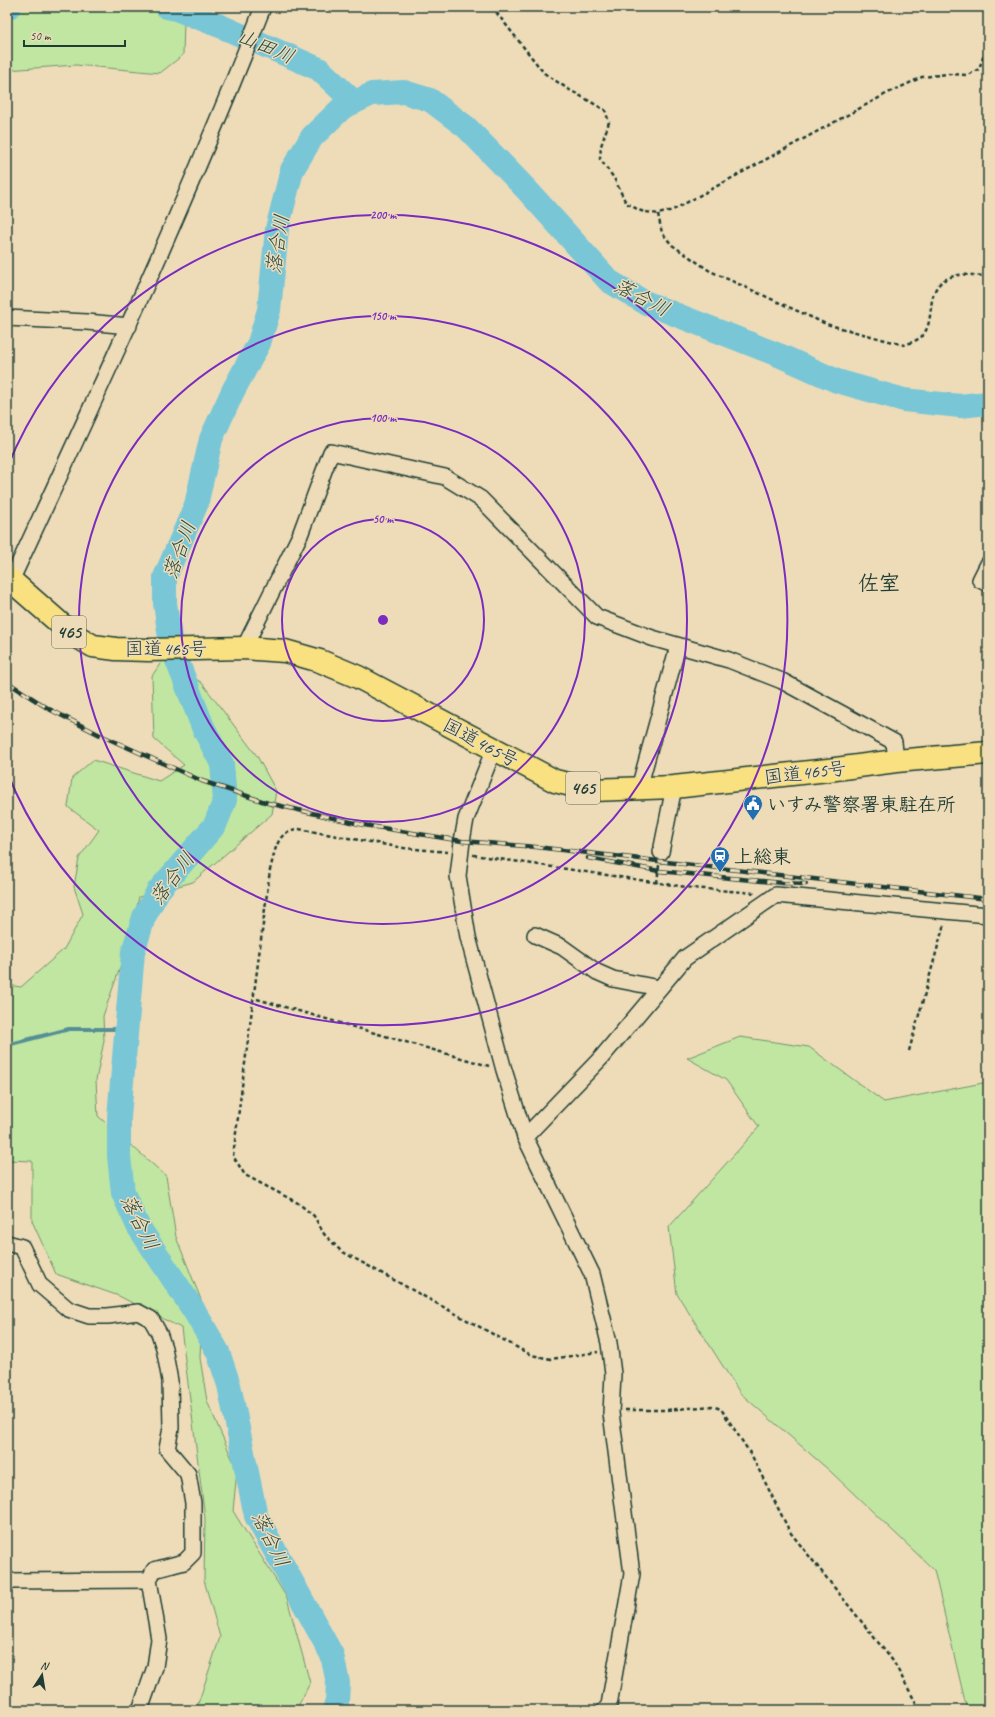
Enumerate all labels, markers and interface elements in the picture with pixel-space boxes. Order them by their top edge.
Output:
scale bar [24,22,125,48]
water label: 山田川 [233,23,298,70]
text: 50 m [30,28,52,44]
text: 200 m [370,207,397,223]
water label: 落合川 [260,212,295,276]
water label: 落合川 [609,273,674,322]
text: 150 m [370,308,397,324]
text: 100 m [370,410,397,426]
text: 50 m [373,511,394,527]
water label: 落合川 [157,518,201,583]
district label: 佐室 [858,570,900,596]
centre of rings [376,613,390,627]
road number: 465 [52,616,86,648]
street label: 国道465号 [125,637,207,661]
street label: 国道465号 [438,713,523,773]
street label: 国道465号 [763,756,848,790]
road number: 465 [566,772,600,804]
public building icon: いすみ警察署東駐在所 [742,793,764,821]
place label: いすみ警察署東駐在所 [767,793,955,817]
station icon: 上総東 [709,845,731,873]
place label: 上総東 [734,845,791,869]
water label: 落合川 [144,847,200,910]
water label: 落合川 [115,1190,164,1255]
water label: 落合川 [246,1507,295,1572]
north arrow [22,1655,62,1695]
text: N [39,1658,51,1673]

